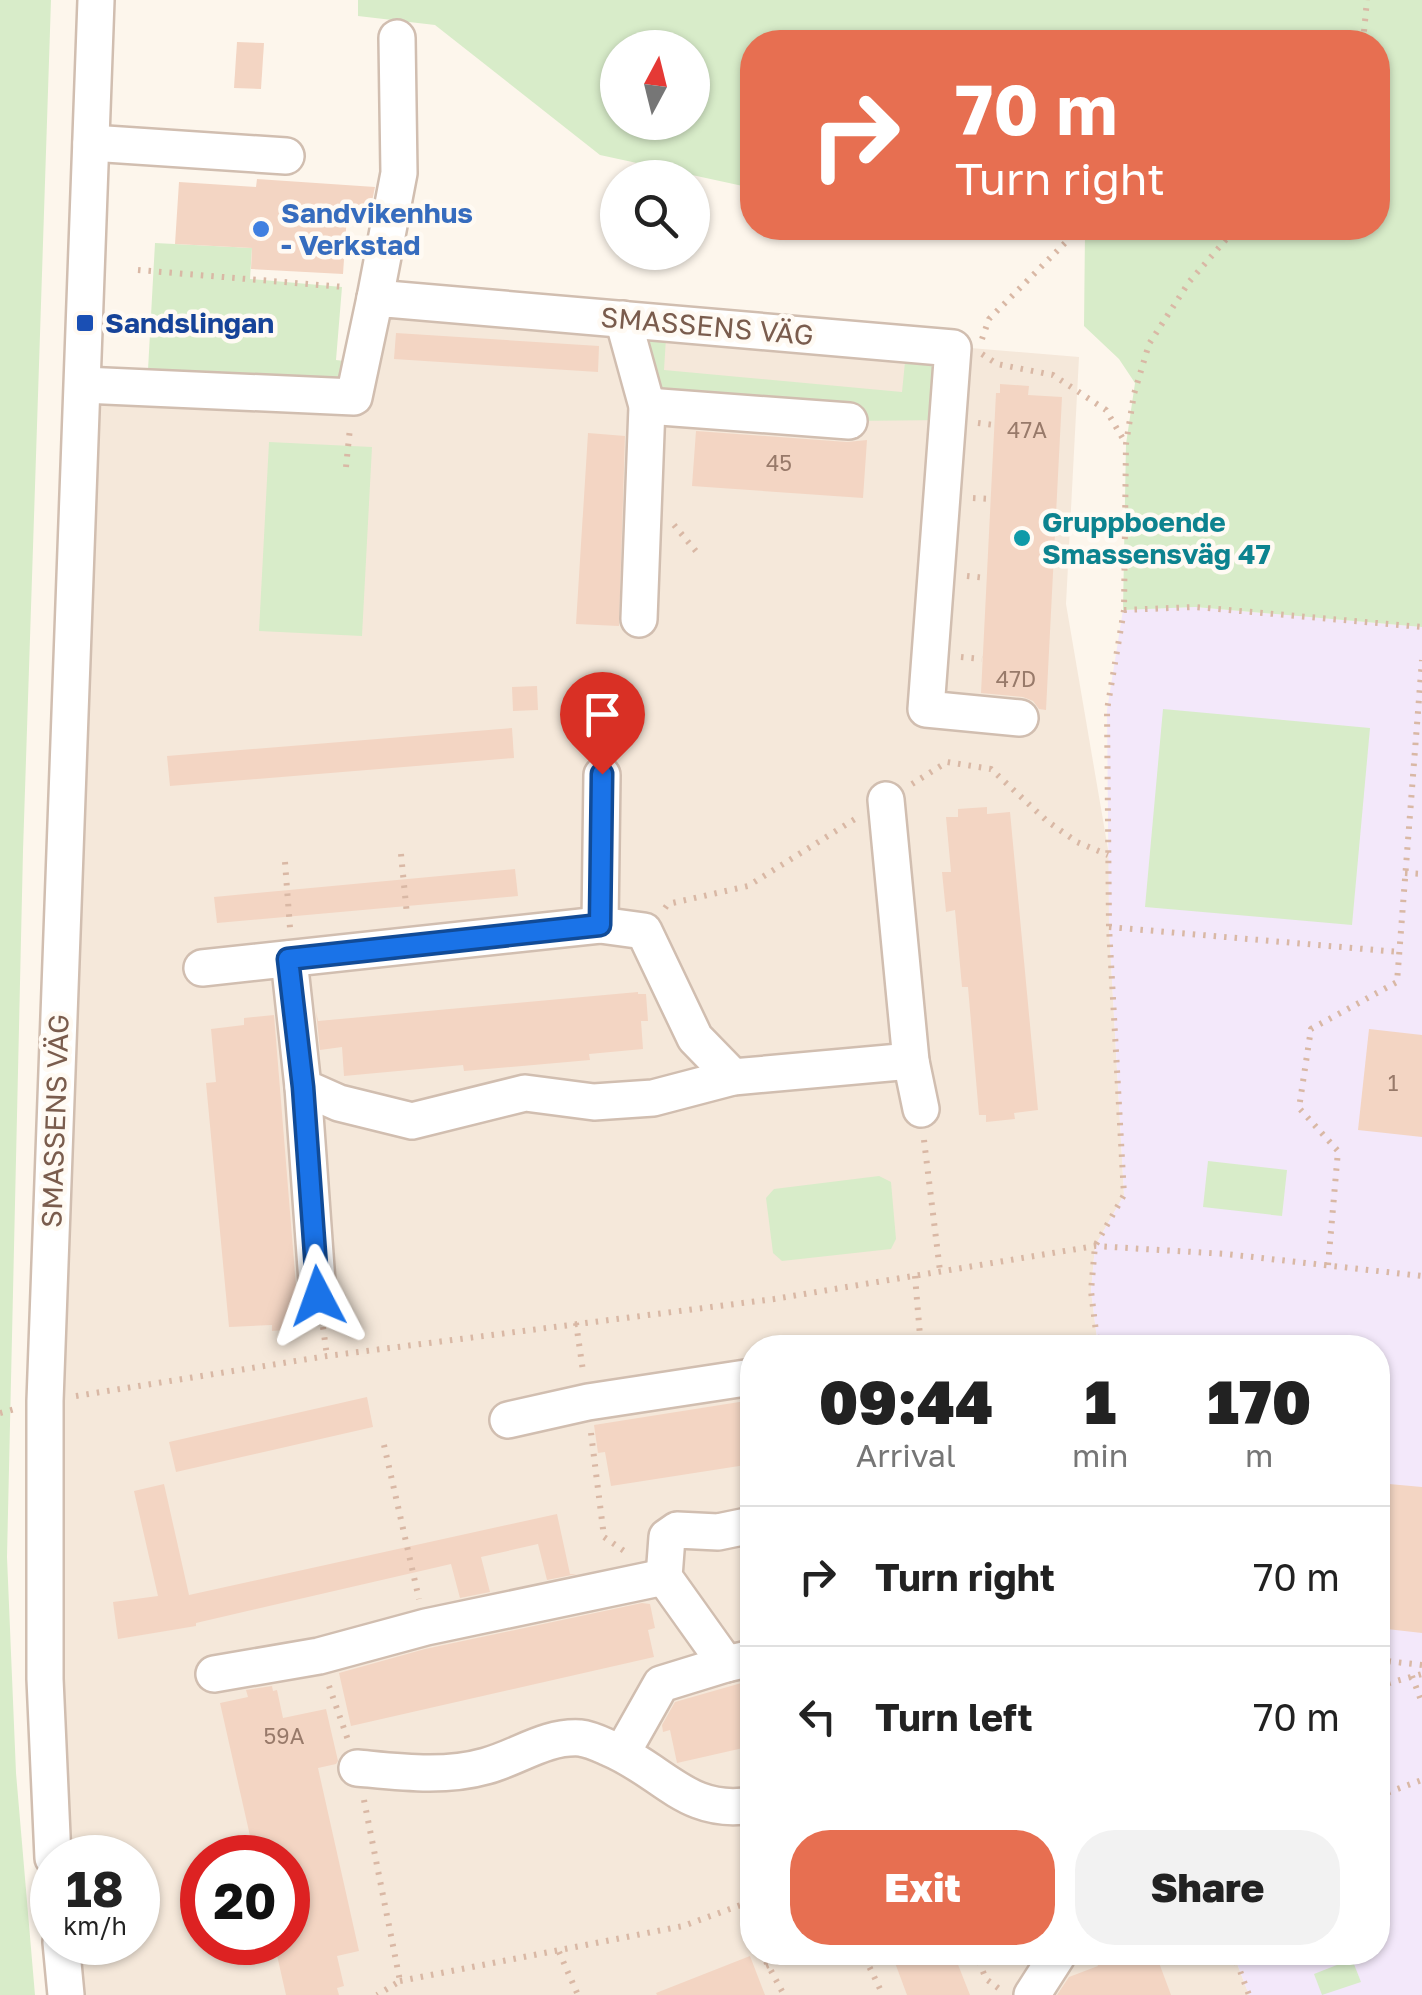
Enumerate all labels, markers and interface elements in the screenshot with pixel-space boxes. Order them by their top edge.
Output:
north arrow [600,30,710,140]
map controls [600,30,710,270]
text: 70 m [955,66,1117,150]
icon: right [790,70,920,200]
text: Turn right [955,151,1165,205]
button: search [600,160,710,270]
place label: Sandvikenhus - Verkstad [281,196,473,261]
marker: Sandvikenhus - Verkstad [250,218,272,240]
street label: SMASSENS VÄG [599,300,815,351]
place label: Sandslingan [105,306,274,339]
marker: Sandslingan [74,312,96,334]
house number: 47A [1007,416,1047,443]
house number: 45 [766,449,792,476]
place label: Gruppboende Smassensväg 47 [1042,505,1271,570]
marker: Gruppboende Smassensväg 47 [1011,527,1033,549]
house number: 47D [996,665,1036,692]
pin [560,672,645,775]
icon: arrive [575,687,630,742]
street label: SMASSENS VÄG [34,1014,75,1228]
house number: 1 [1388,1069,1399,1096]
position arrow [266,1244,370,1348]
text: 09:44 [819,1365,993,1437]
text: 1 [1084,1365,1116,1437]
text: 170 [1207,1365,1311,1437]
text: Arrival [856,1436,956,1474]
text: min [1072,1436,1129,1474]
text: m [1245,1436,1273,1474]
icon: right [790,1549,845,1604]
text: Turn right [875,1554,1055,1599]
text: 70 m [1253,1554,1340,1599]
icon: left [790,1689,845,1744]
text: Turn left [875,1694,1033,1739]
text: 70 m [1253,1694,1340,1739]
house number: 59A [264,1722,305,1749]
button: Exit [790,1830,1055,1945]
button: Share [1075,1830,1340,1945]
speed limit sign: 20 [180,1835,310,1965]
text: 18 [66,1858,124,1918]
text: km/h [63,1910,127,1941]

